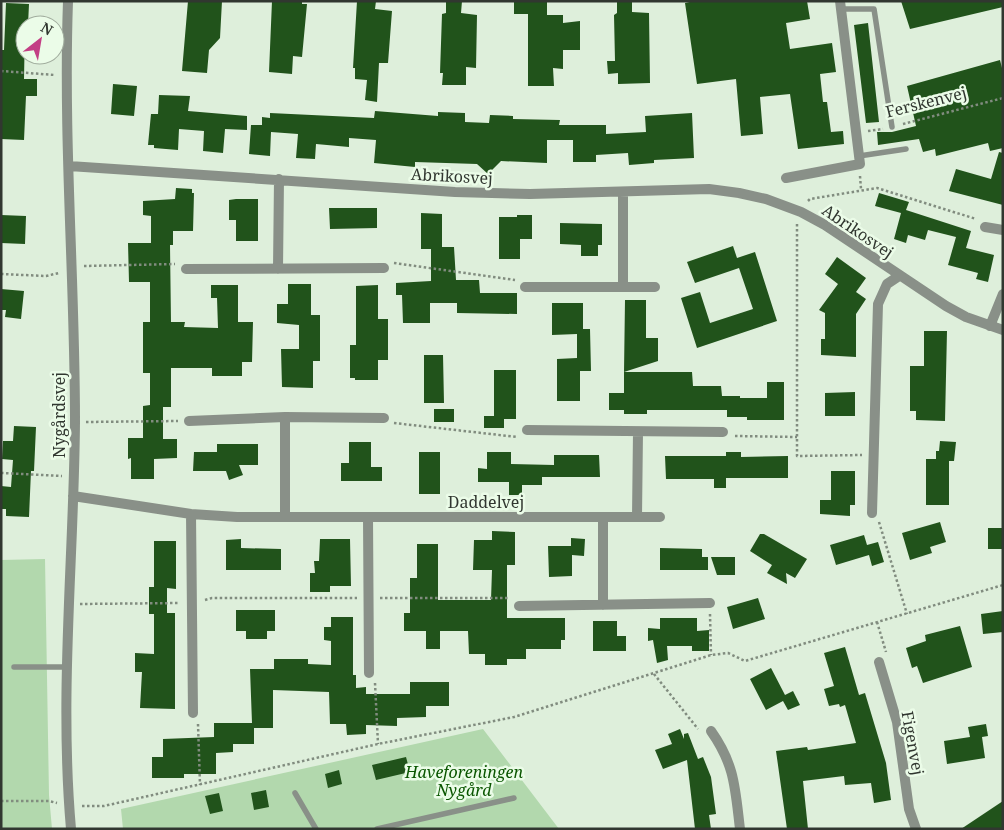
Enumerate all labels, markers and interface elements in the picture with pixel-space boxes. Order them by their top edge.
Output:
north arrow [15,15,65,65]
text: N [37,17,57,39]
street label: Ferskenvej [883,81,969,123]
street label: Abrikosvej [411,163,493,189]
street label: Abrikosvej [818,199,898,263]
street label: Nygårdsvej [48,372,70,458]
street label: Daddelvej [448,491,524,513]
street label: Figenvej [897,709,929,777]
park label: Haveforeningen Nygård [404,761,523,801]

